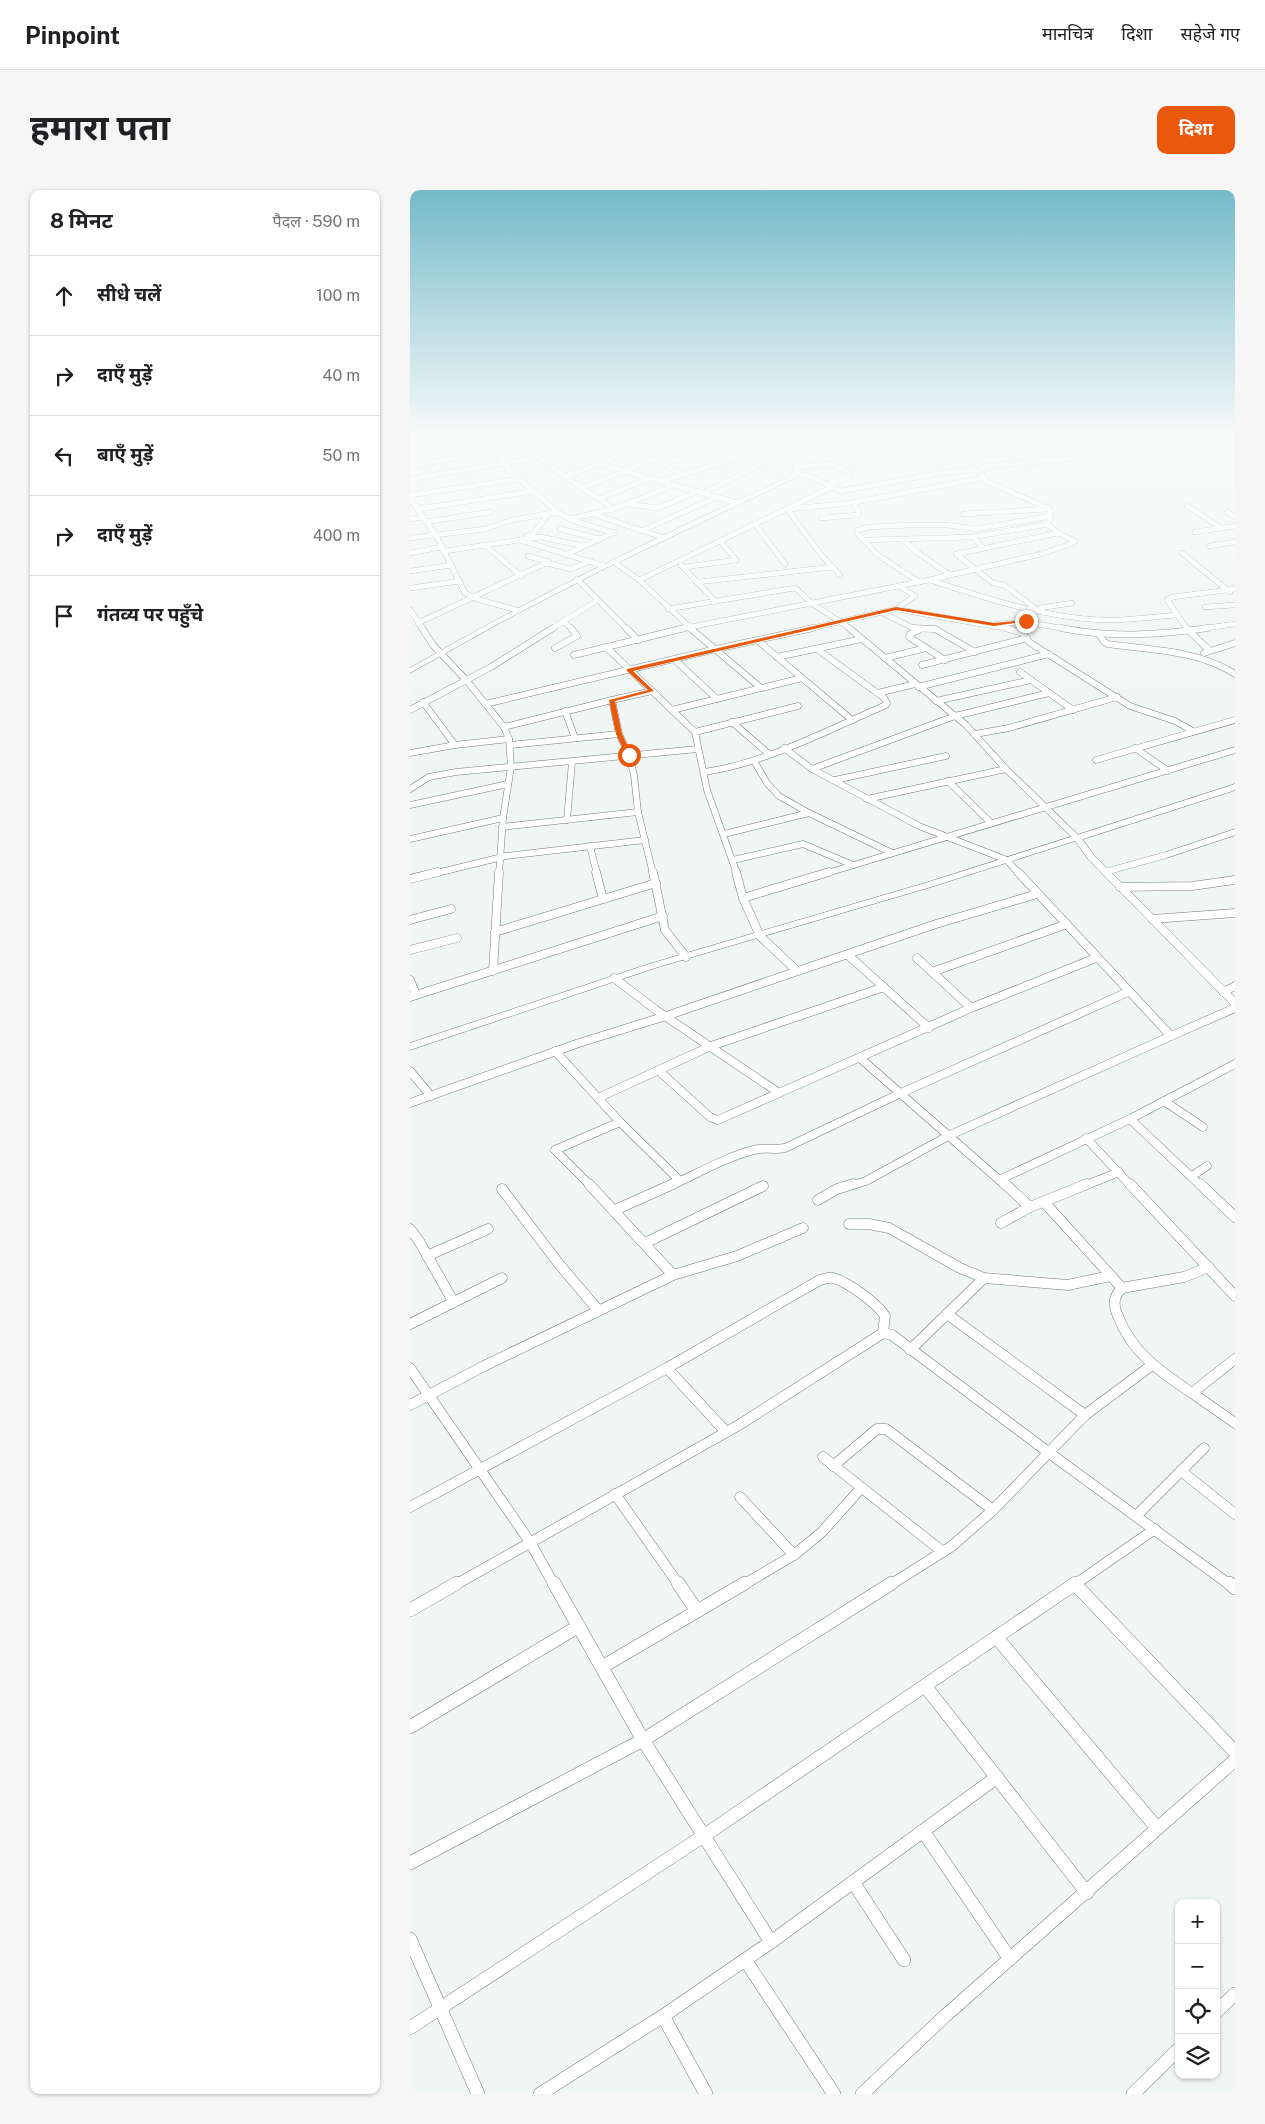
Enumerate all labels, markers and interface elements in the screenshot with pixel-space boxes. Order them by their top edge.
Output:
text: Pinpoint [25,21,120,49]
text: मानचित्र [1042,23,1093,44]
text: दिशा [1121,23,1152,44]
text: सहेजे गए [1180,23,1240,44]
button: दिशा [1157,106,1235,154]
text: हमारा पता [30,107,170,148]
text: 8 मिनट [50,208,113,233]
text: पैदल · 590 m [273,212,360,231]
icon: ahead [50,282,78,310]
text: सीधे चलें [97,283,161,305]
text: 100 m [316,286,360,305]
icon: right [50,362,78,390]
text: दाएँ मुड़ें [97,363,152,385]
text: 40 m [322,366,360,385]
icon: left [50,442,78,470]
text: बाएँ मुड़ें [97,443,153,465]
text: 50 m [322,446,360,465]
icon: right [50,522,78,550]
text: दाएँ मुड़ें [97,523,152,545]
text: 400 m [313,526,360,545]
icon: arrive [50,602,78,630]
text: गंतव्य पर पहुँचे [97,603,203,625]
route end [1015,610,1038,633]
route start [618,744,641,767]
map controls [1175,1899,1220,2079]
button: + [1175,1899,1220,1944]
button: − [1175,1944,1220,1989]
button: locate [1175,1989,1220,2034]
button: layers [1175,2034,1220,2079]

